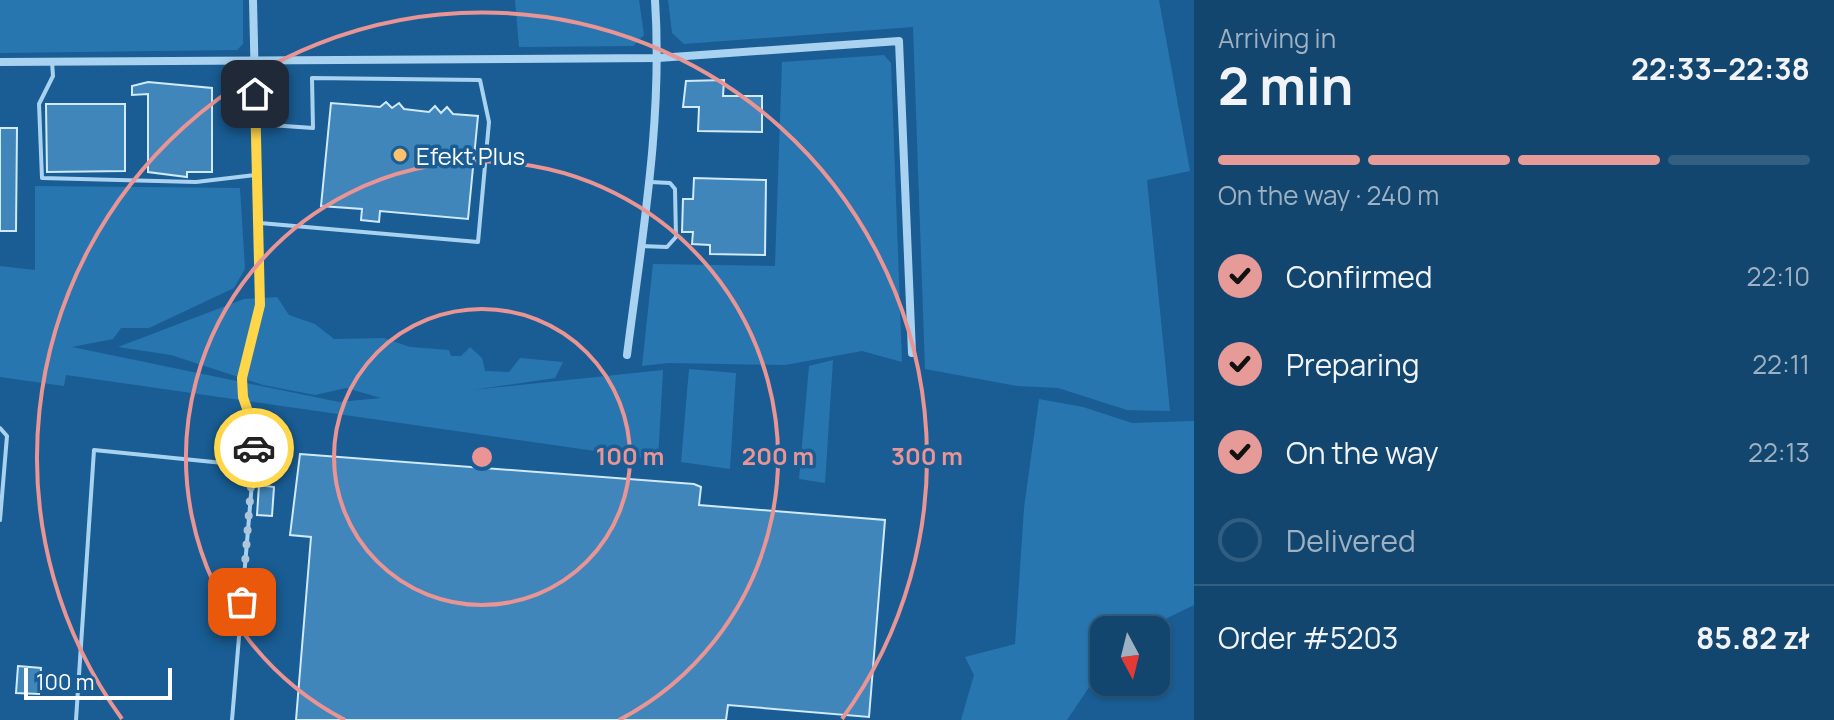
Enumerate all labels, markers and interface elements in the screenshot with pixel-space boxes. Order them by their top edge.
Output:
text: Arriving in [1218,20,1336,56]
text: 22:33–22:38 [1631,48,1810,89]
text: 2 min [1218,50,1353,121]
pin [221,60,289,128]
icon: home [233,72,277,116]
place label: Efekt Plus [416,139,525,172]
marker: Efekt Plus [391,146,409,164]
text: On the way · 240 m [1218,177,1439,213]
icon: check [1218,254,1262,298]
text: Confirmed [1286,256,1433,297]
text: 22:10 [1747,258,1810,294]
icon: check [1218,342,1262,386]
text: Preparing [1286,344,1420,385]
text: 22:11 [1752,346,1810,382]
courier [214,408,294,488]
icon: car [232,426,276,470]
icon: check [1218,430,1262,474]
text: On the way [1286,432,1439,473]
text: 22:13 [1748,434,1810,470]
text: 100 m [596,439,664,472]
text: 200 m [742,439,814,472]
text: 300 m [891,439,963,472]
centre of rings [468,443,496,471]
text: Delivered [1286,520,1416,561]
pin [208,568,276,636]
icon: bag [220,580,264,624]
north arrow [1090,616,1170,696]
map controls [1090,616,1170,696]
text: Order #5203 [1218,617,1398,658]
text: 85.82 zł [1696,617,1810,658]
scale bar [24,664,172,700]
text: 100 m [36,667,94,697]

